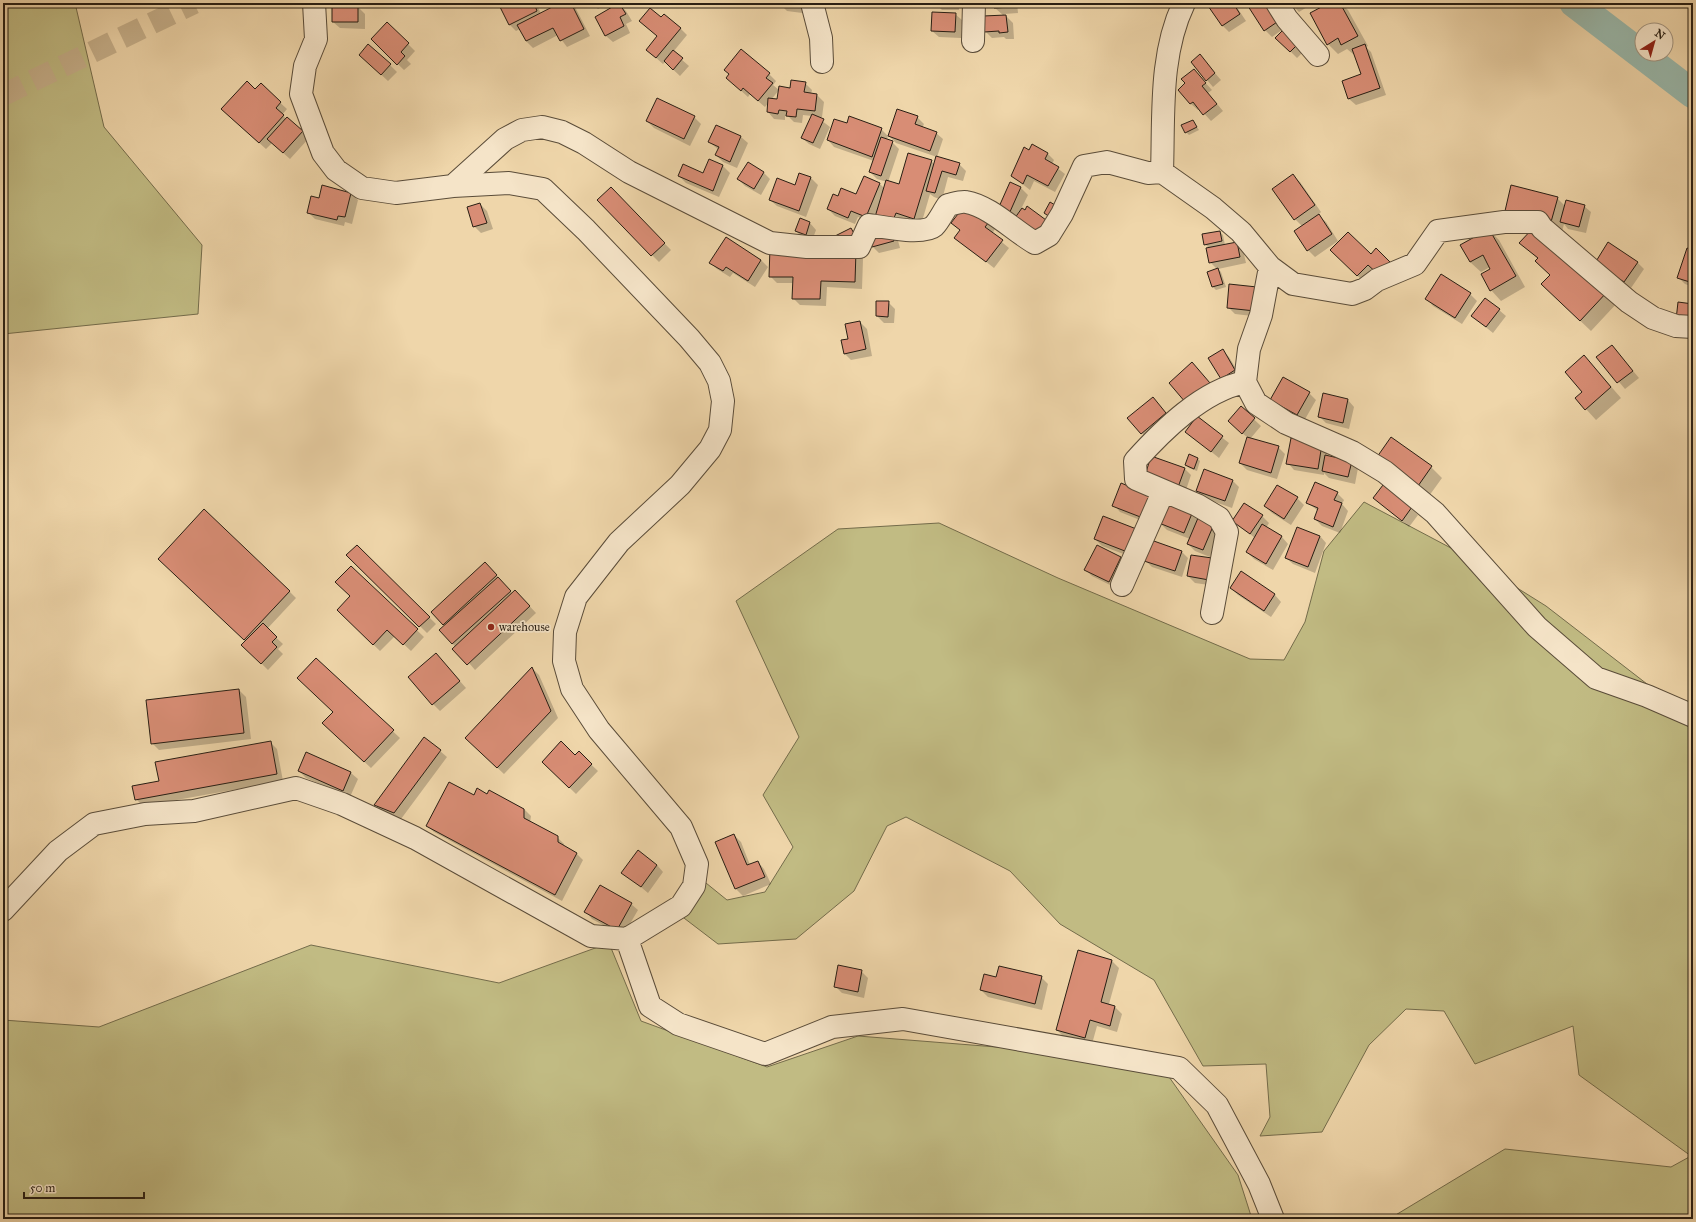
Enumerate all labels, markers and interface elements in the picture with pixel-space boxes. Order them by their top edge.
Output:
north arrow [1634,22,1674,62]
text: N [1652,26,1668,43]
place label: warehouse [499,620,550,634]
marker: warehouse [486,622,496,632]
scale bar [24,1174,144,1200]
text: 50 m [30,1181,55,1195]

